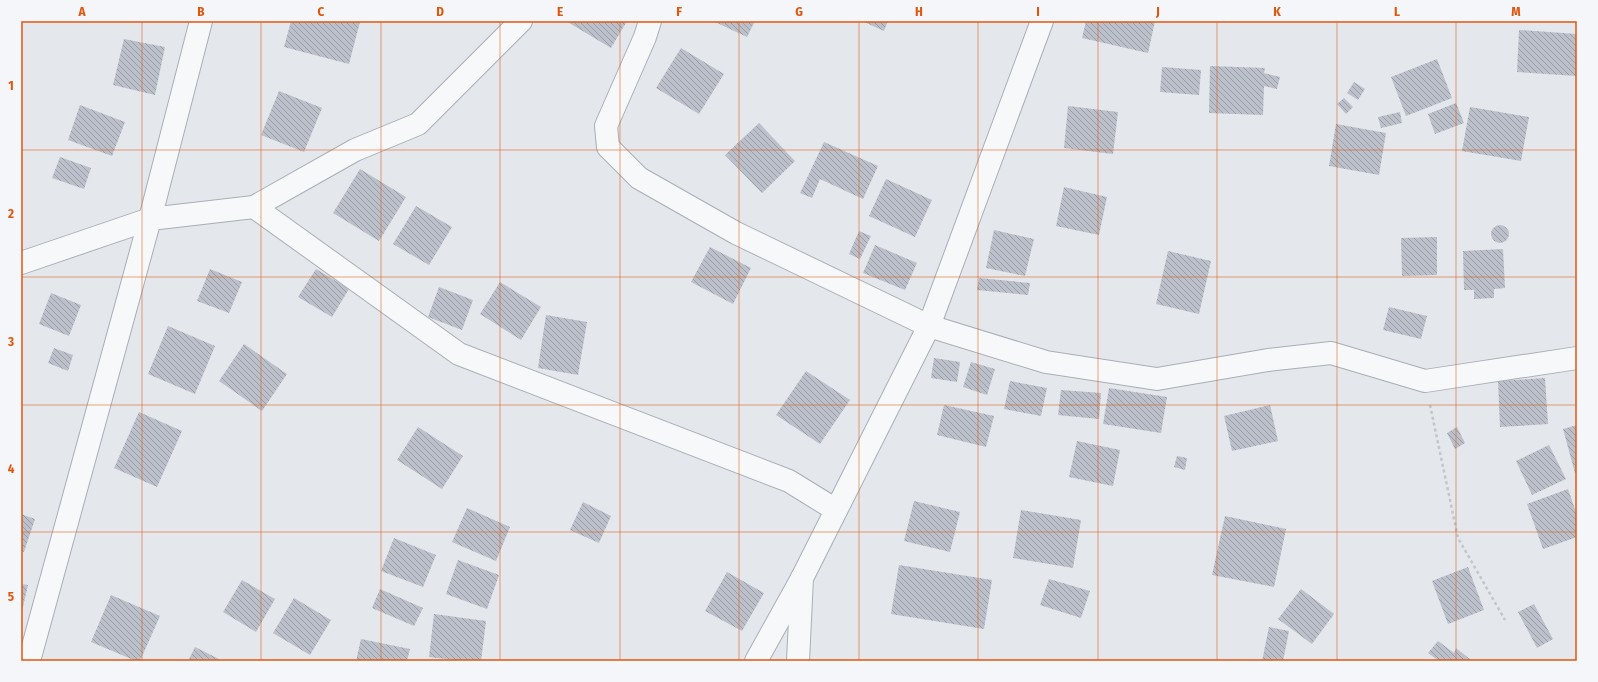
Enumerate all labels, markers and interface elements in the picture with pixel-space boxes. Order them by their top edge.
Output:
text: A [77,4,86,19]
text: B [197,4,205,19]
text: C [318,4,325,19]
text: D [436,4,444,19]
text: E [557,4,563,19]
text: F [676,4,682,19]
text: G [795,4,803,19]
text: H [915,4,923,19]
text: I [1036,4,1040,19]
text: J [1155,4,1160,19]
text: K [1273,4,1281,19]
text: L [1394,4,1400,19]
text: M [1511,4,1521,19]
text: 1 [8,78,14,93]
text: 2 [7,206,14,221]
text: 3 [7,334,14,349]
text: 4 [8,461,15,476]
text: 5 [8,589,14,604]

